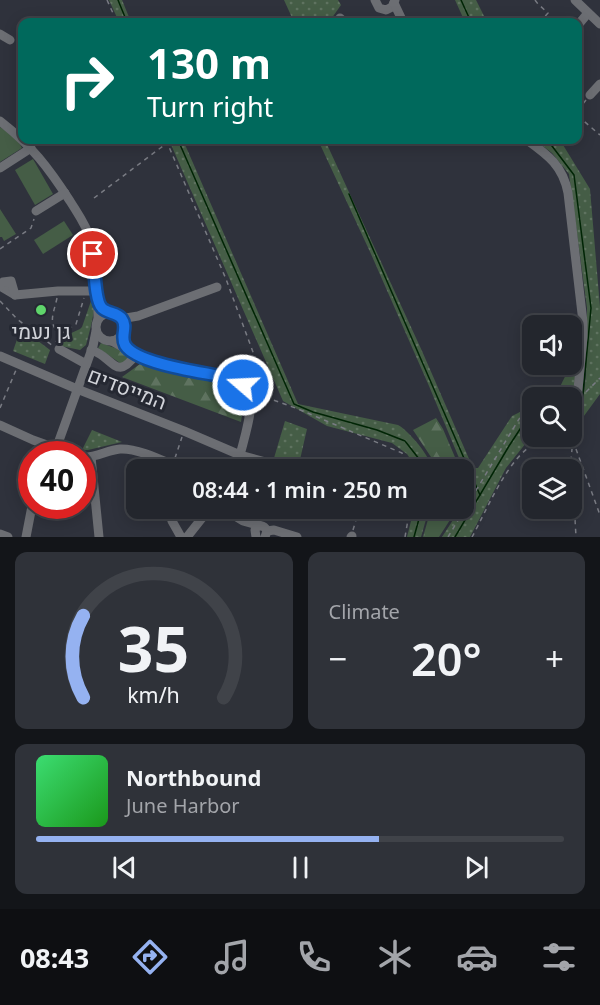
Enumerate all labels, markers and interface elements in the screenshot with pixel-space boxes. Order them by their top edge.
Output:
text: 130 m [147,34,271,91]
icon: right [48,42,126,120]
text: Turn right [147,88,273,125]
pin [67,228,118,279]
icon: arrive [76,237,109,270]
marker: גן נעמי [34,303,48,317]
map controls [522,315,582,519]
button: sound [522,315,582,375]
place label: גן נעמי [11,317,71,345]
position arrow [211,353,275,417]
street label: המייסדים [84,360,171,416]
button: search [522,387,582,447]
speed limit sign: 40 [18,441,96,519]
button: layers [522,459,582,519]
text: 08:44 · 1 min · 250 m [192,474,408,504]
text: Climate [329,598,400,625]
text: 35 [118,605,189,690]
text: 20° [411,628,482,689]
text: − [329,636,347,681]
text: + [545,636,564,681]
text: km/h [127,680,180,709]
text: Northbound [126,762,261,792]
text: June Harbor [126,792,240,819]
icon: previous [108,851,141,884]
icon: pause [284,851,317,884]
icon: next [460,851,493,884]
icon: directions [129,936,171,978]
icon: music [211,936,253,978]
icon: phone [293,936,335,978]
icon: climate [374,936,416,978]
icon: car [456,936,498,978]
icon: filters [538,936,580,978]
text: 08:43 [20,939,89,976]

